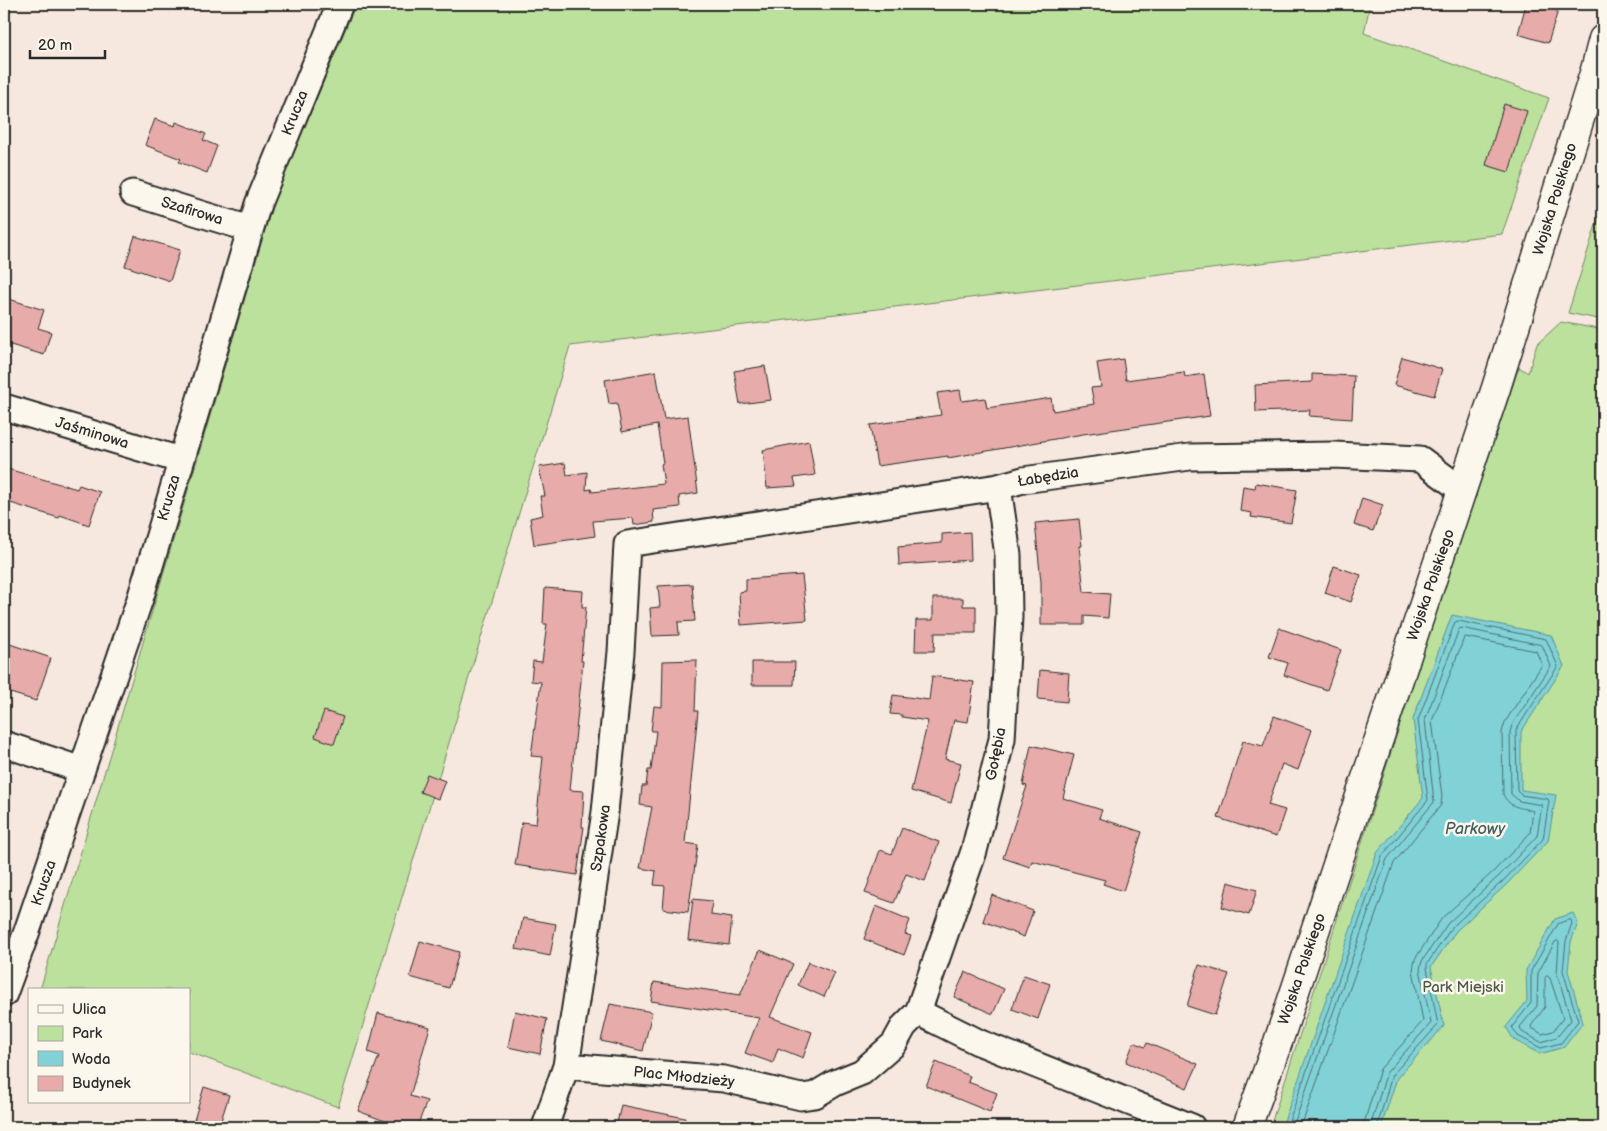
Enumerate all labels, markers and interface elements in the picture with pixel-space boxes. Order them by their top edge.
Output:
scale bar [30,28,105,60]
text: 20 m [38,36,72,55]
street label: Krucza [277,88,313,138]
street label: Wojska Polskiego [1529,140,1581,258]
street label: Szafirowa [159,193,225,229]
street label: Jaśminowa [53,413,131,453]
street label: Łabędzia [1016,463,1080,491]
street label: Krucza [153,473,185,523]
street label: Wojska Polskiego [1403,527,1459,643]
street label: Gołębia [982,726,1010,782]
street label: Szpakowa [587,803,615,873]
water label: Parkowy [1445,820,1506,839]
street label: Krucza [27,858,61,908]
street label: Wojska Polskiego [1274,911,1330,1027]
park label: Park Miejski [1422,978,1504,997]
legend [28,988,190,1104]
text: Ulica [72,1000,106,1019]
text: Park [72,1024,103,1043]
text: Woda [72,1050,110,1069]
street label: Plac Młodzieży [633,1062,736,1092]
text: Budynek [72,1074,131,1093]

